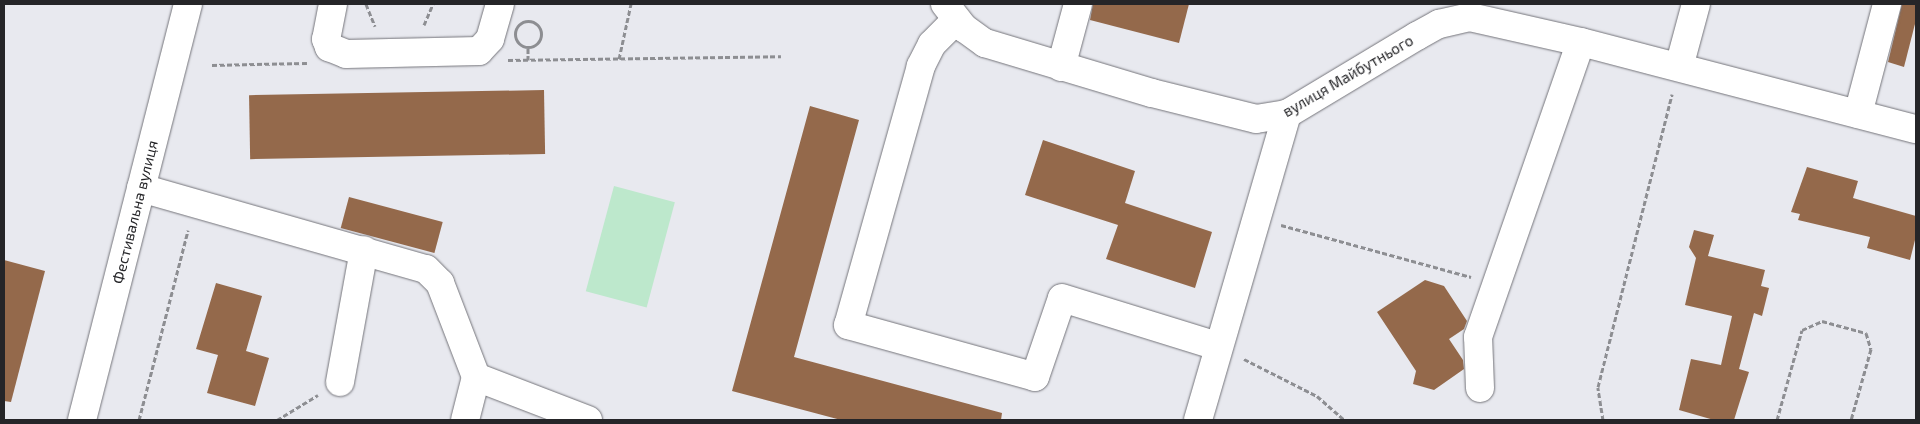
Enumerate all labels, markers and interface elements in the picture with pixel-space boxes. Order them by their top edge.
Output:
street label: вулиця Майбутнього [1280,31,1416,121]
street label: Фестивальна вулиця [108,138,162,286]

